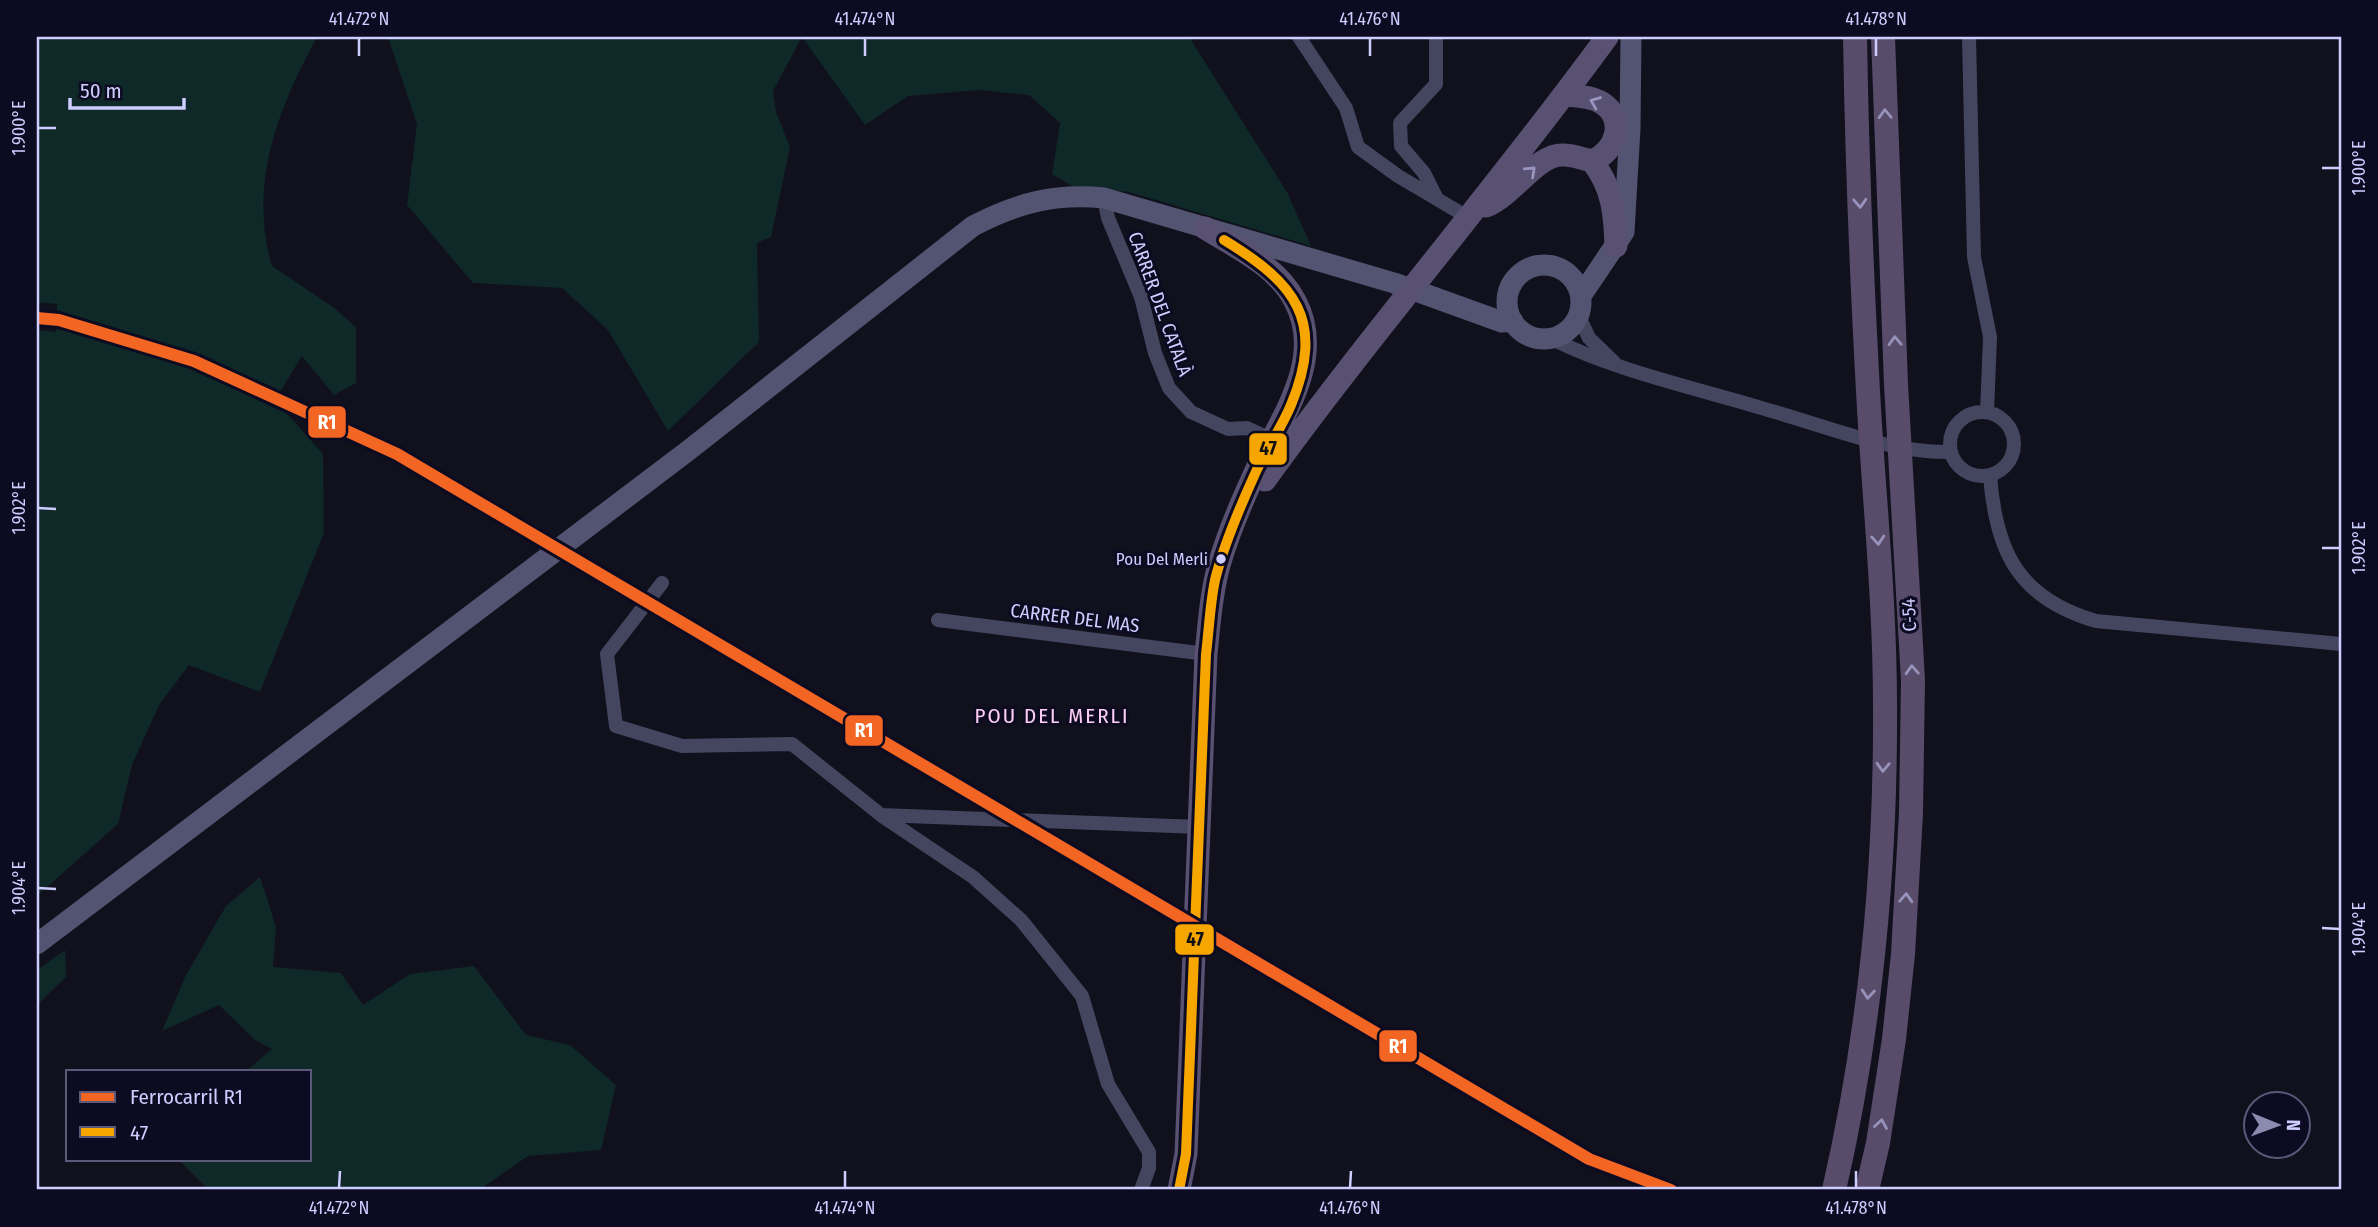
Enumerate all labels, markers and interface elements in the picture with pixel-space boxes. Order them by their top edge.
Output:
text: 41.472°N [329,8,389,30]
text: 41.474°N [834,8,896,30]
text: 41.476°N [1339,8,1401,30]
text: 41.478°N [1845,8,1907,30]
scale bar [70,66,184,110]
text: 50 m [80,78,122,104]
one-way arrow [1590,96,1602,110]
text: 1.900°E [8,101,30,155]
one-way arrow [1878,108,1893,119]
text: 1.900°E [2348,141,2370,195]
one-way arrow [1523,167,1536,180]
one-way arrow [1853,198,1868,209]
street label: CARRER DEL CATALÀ [1123,229,1197,379]
one-way arrow [1887,335,1902,346]
line badge: R1 [307,405,347,439]
text: R1 [318,411,336,434]
line badge: 47 [1248,432,1288,466]
text: 47 [1259,437,1277,460]
text: 1.902°E [8,481,30,535]
text: 1.902°E [2348,521,2370,575]
one-way arrow [1870,535,1885,546]
place label: Pou Del Merli [1116,549,1208,570]
marker: Pou Del Merli [1214,552,1228,566]
street label: C-54 [1897,598,1921,632]
street label: CARRER DEL MAS [1009,599,1141,637]
one-way arrow [1905,665,1920,676]
district label: POU DEL MERLI [975,703,1129,729]
line badge: R1 [844,714,884,747]
text: R1 [855,719,873,742]
one-way arrow [1876,762,1891,773]
text: 1.904°E [8,861,30,915]
one-way arrow [1899,892,1914,903]
text: 1.904°E [2348,902,2370,956]
line badge: 47 [1174,923,1215,956]
text: 47 [1186,928,1204,951]
one-way arrow [1861,989,1876,1000]
line badge: R1 [1378,1029,1418,1063]
text: R1 [1389,1035,1407,1058]
legend [66,1070,312,1160]
text: Ferrocarril R1 [130,1084,243,1110]
north arrow [2242,1090,2312,1160]
one-way arrow [1873,1118,1888,1129]
text: N [2282,1119,2305,1131]
text: 47 [130,1120,148,1146]
text: 41.472°N [309,1197,369,1219]
text: 41.474°N [814,1197,876,1219]
text: 41.476°N [1319,1197,1381,1219]
text: 41.478°N [1825,1197,1887,1219]

